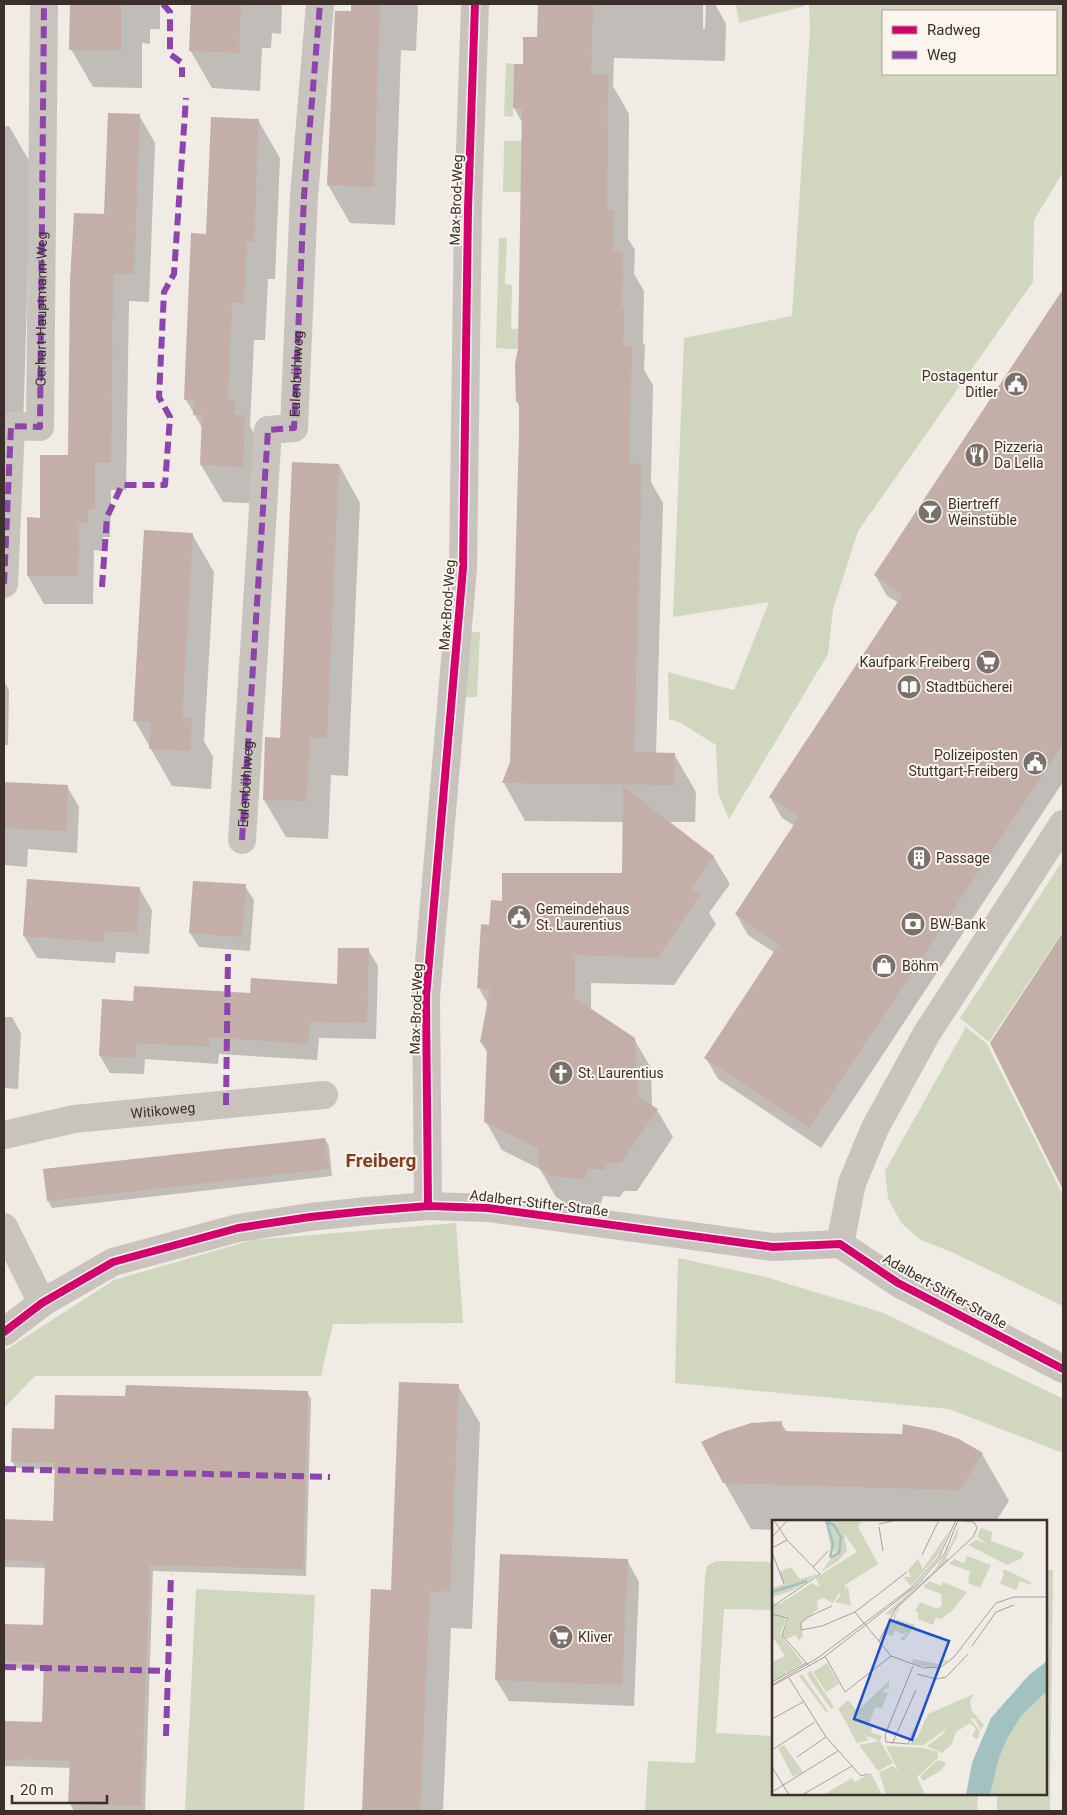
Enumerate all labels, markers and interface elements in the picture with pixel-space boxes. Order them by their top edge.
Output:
legend [882,10,1057,75]
text: Radweg [927,21,981,39]
text: Weg [927,46,956,64]
street label: Max-Brod-Weg [446,154,466,246]
street label: Gerhart-Hauptmann-Weg [32,231,50,387]
street label: Eulenbühlweg [286,330,306,418]
place label: Postagentur Ditler [922,368,998,400]
public building icon: Postagentur Ditler [1003,371,1029,397]
place label: Pizzeria Da Lella [994,439,1044,471]
restaurant icon: Pizzeria Da Lella [964,442,990,468]
place label: Biertreff Weinstüble [948,496,1017,528]
bar icon: Biertreff Weinstüble [917,499,943,525]
street label: Max-Brod-Weg [436,559,458,651]
supermarket icon: Kaufpark Freiberg [975,649,1001,675]
place label: Kaufpark Freiberg [859,654,970,670]
library icon: Stadtbücherei [896,674,922,700]
place label: Stadtbücherei [926,679,1012,695]
street label: Eulenbühlweg [235,740,256,828]
place label: Polizeiposten Stuttgart-Freiberg [908,747,1018,779]
public building icon: Polizeiposten Stuttgart-Freiberg [1022,750,1048,776]
building icon: Passage [906,845,932,871]
place label: Passage [936,850,990,866]
place label: Gemeindehaus St. Laurentius [536,901,629,933]
public building icon: Gemeindehaus St. Laurentius [506,904,532,930]
bank icon: BW-Bank [900,911,926,937]
place label: BW-Bank [930,916,987,932]
shop icon: Böhm [871,953,897,979]
place label: Böhm [902,958,939,974]
street label: Max-Brod-Weg [406,963,426,1055]
church icon: St. Laurentius [548,1060,574,1086]
place label: St. Laurentius [578,1065,664,1081]
street label: Witikoweg [130,1099,196,1122]
district label: Freiberg [346,1149,416,1172]
street label: Adalbert-Stifter-Straße [469,1187,609,1219]
street label: Adalbert-Stifter-Straße [880,1250,1010,1332]
inset map [772,1520,1047,1795]
supermarket icon: Kliver [548,1624,574,1650]
place label: Kliver [578,1629,613,1645]
scale bar [12,1772,108,1804]
text: 20 m [20,1781,54,1799]

